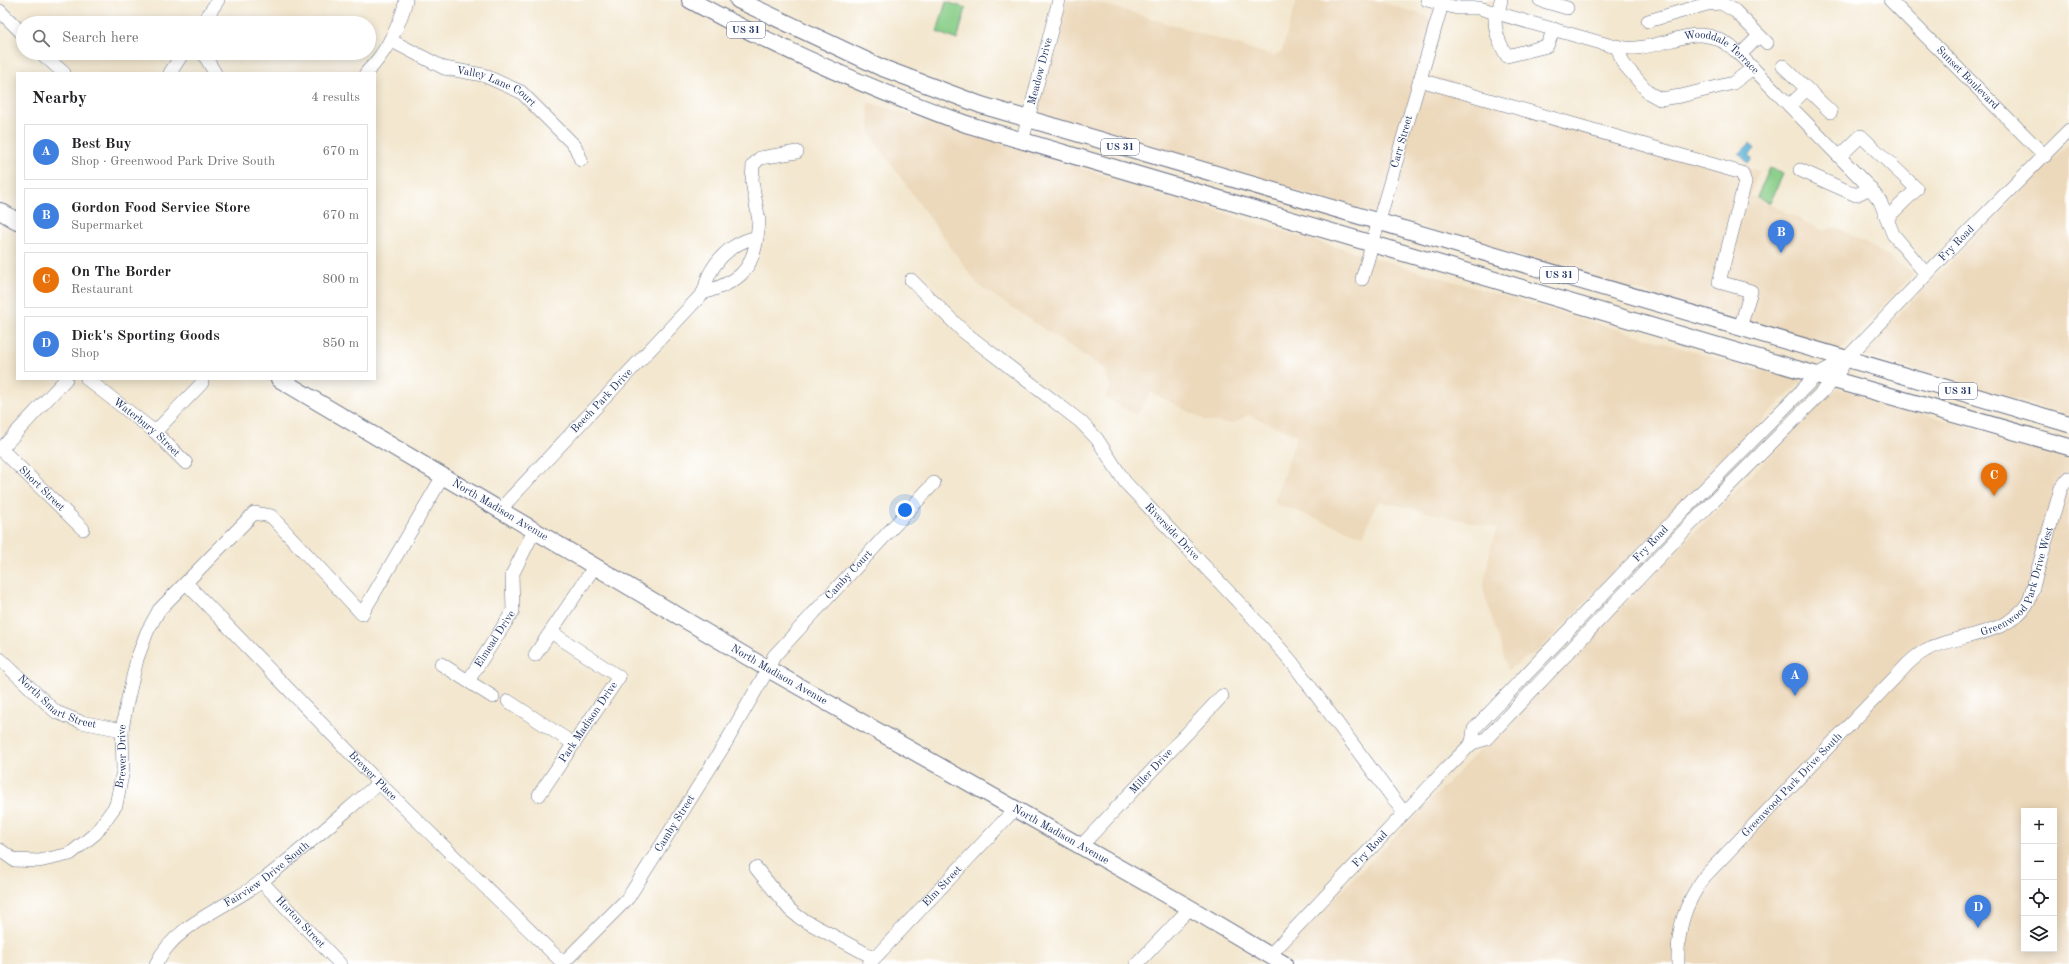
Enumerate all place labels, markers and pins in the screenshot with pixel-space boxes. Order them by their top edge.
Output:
pin: B [1768,220,1794,253]
pin: C [1981,463,2007,496]
pin: A [1782,663,1808,696]
pin: D [1965,895,1991,928]

